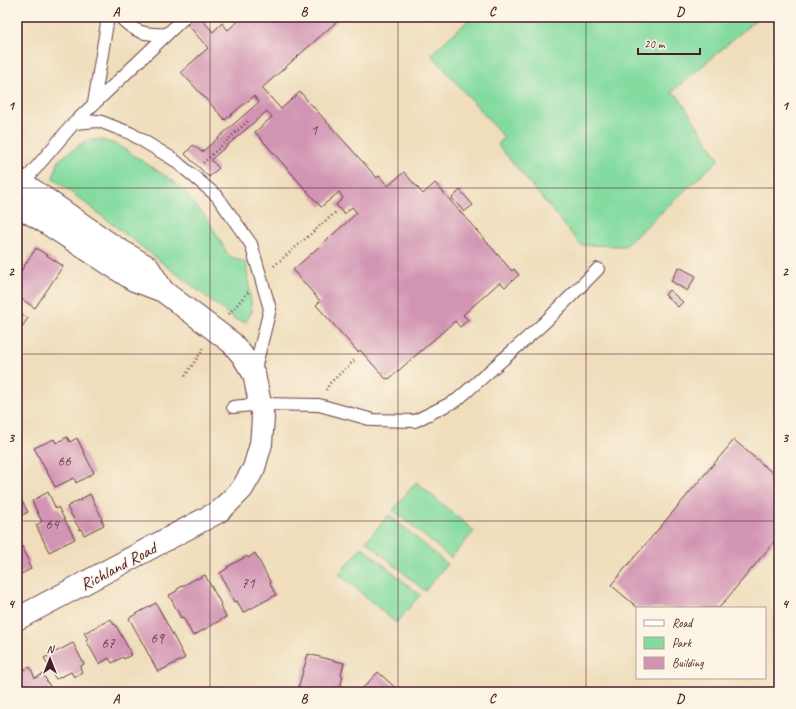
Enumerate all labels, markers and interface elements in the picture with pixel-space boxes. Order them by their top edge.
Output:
text: A [113,4,121,20]
text: B [301,4,309,20]
text: C [489,4,497,20]
text: D [676,4,685,20]
scale bar [638,30,700,56]
text: 20 m [644,36,666,52]
text: 1 [8,98,16,114]
text: 1 [782,98,790,114]
house number: 1 [311,121,319,140]
text: 2 [8,264,15,280]
text: 2 [782,264,789,280]
text: 3 [8,430,15,446]
text: 3 [782,430,789,446]
house number: 66 [57,452,72,471]
house number: 64 [45,515,60,534]
street label: Richland Road [77,537,162,595]
house number: 71 [241,574,256,593]
text: 4 [8,596,16,612]
text: 4 [782,596,790,612]
legend [636,607,766,679]
text: Road [672,615,694,631]
house number: 69 [150,629,165,648]
house number: 67 [101,634,116,653]
text: Park [672,635,693,651]
north arrow [30,639,70,679]
text: N [47,642,56,656]
text: Building [672,655,704,671]
text: A [113,691,121,707]
text: B [301,691,309,707]
text: C [489,691,497,707]
text: D [676,691,685,707]

